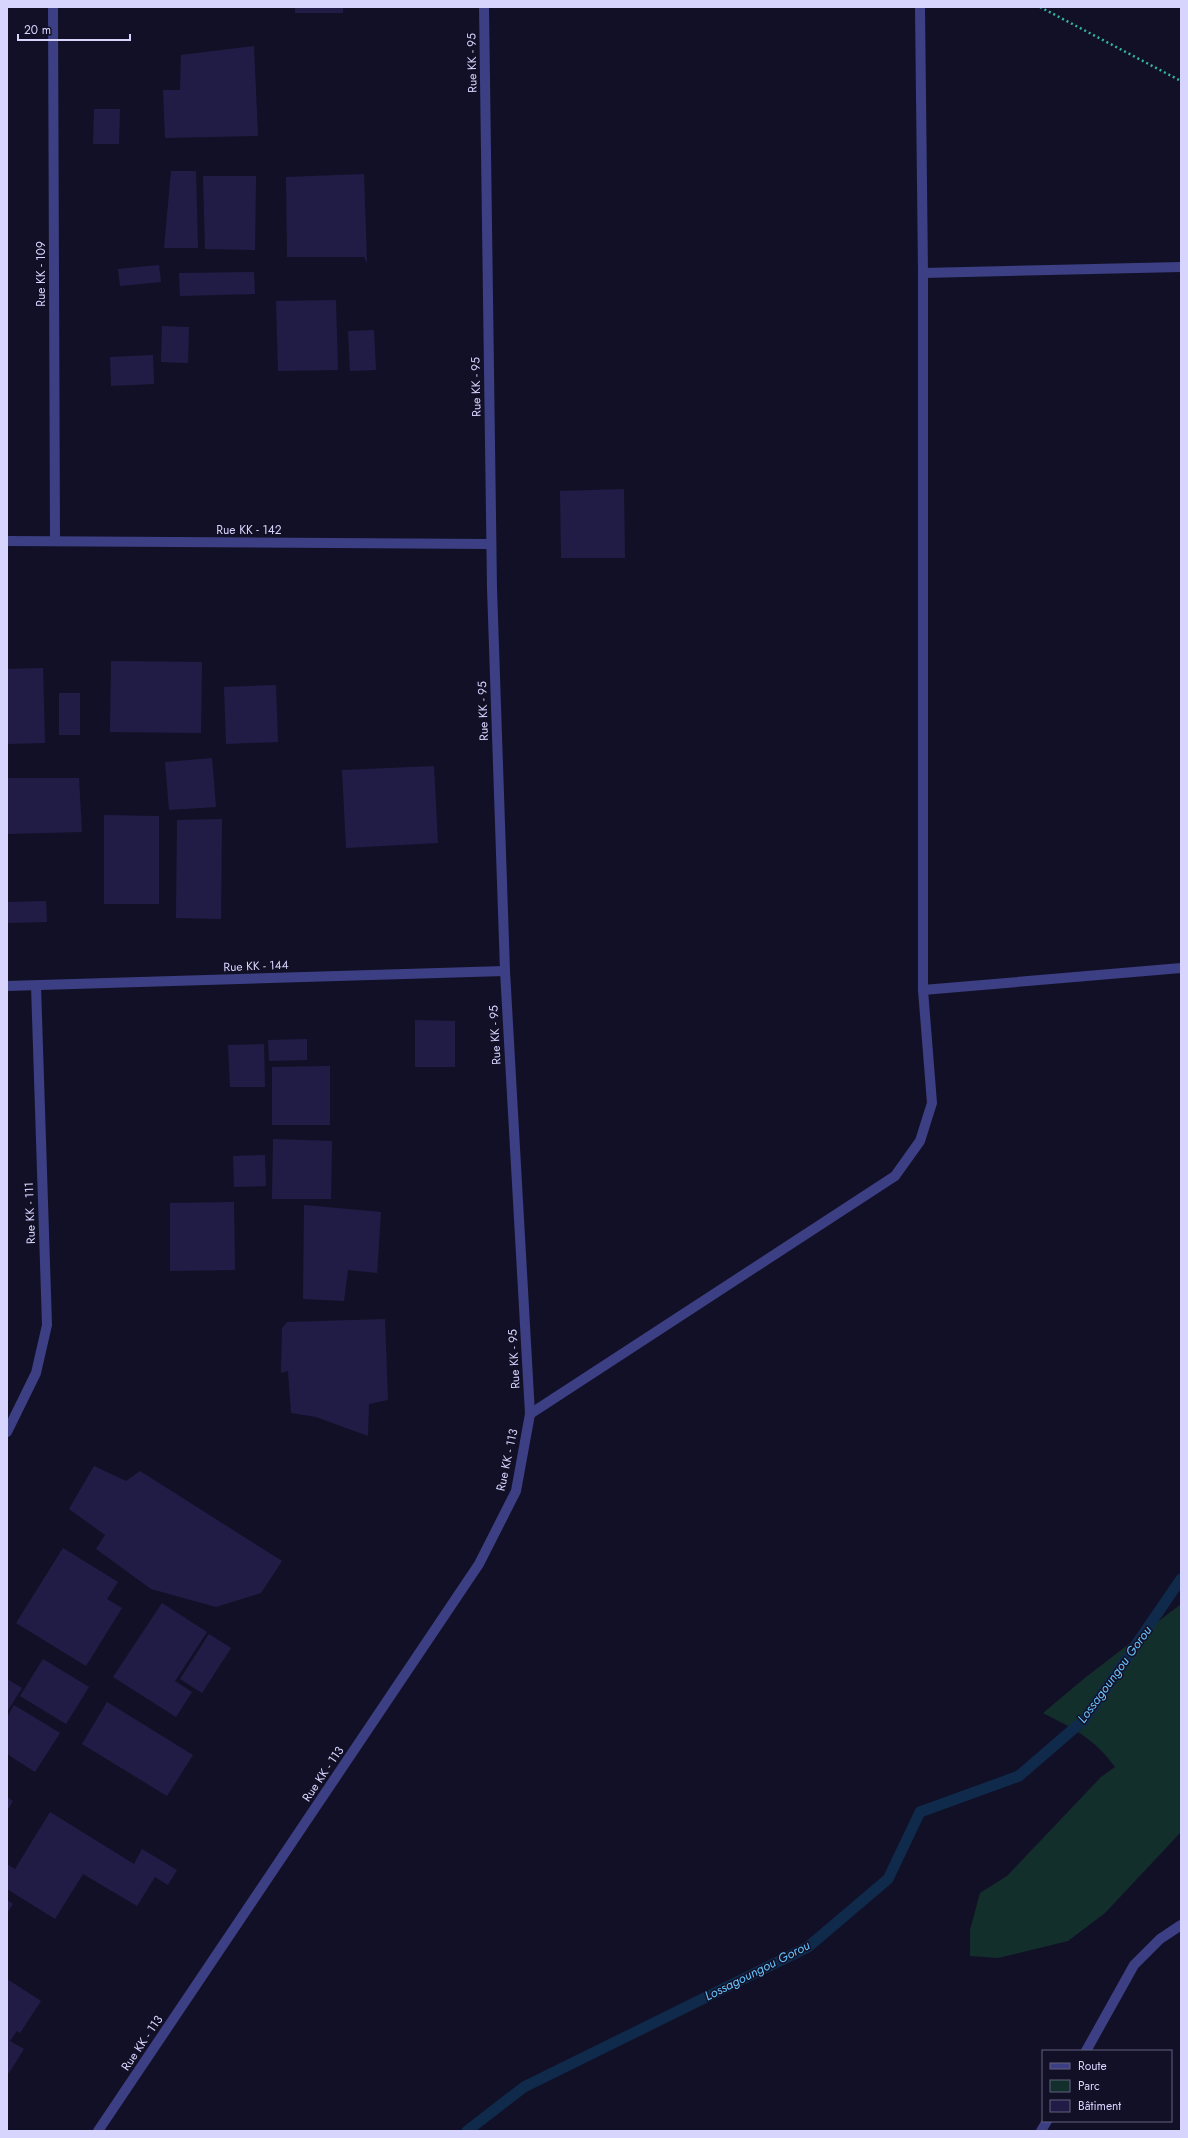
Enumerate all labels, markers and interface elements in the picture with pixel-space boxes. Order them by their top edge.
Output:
scale bar [18,16,130,42]
text: 20 m [24,21,51,39]
street label: Rue KK - 95 [462,33,482,93]
street label: Rue KK - 109 [32,241,50,307]
street label: Rue KK - 95 [466,357,486,417]
street label: Rue KK - 142 [216,521,282,539]
street label: Rue KK - 95 [473,681,493,741]
street label: Rue KK - 144 [223,956,289,976]
street label: Rue KK - 95 [484,1004,506,1065]
street label: Rue KK - 111 [20,1182,40,1244]
street label: Rue KK - 95 [503,1328,525,1389]
street label: Rue KK - 113 [492,1427,522,1493]
water label: Lossagoungou Gorou [1073,1621,1156,1727]
street label: Rue KK - 113 [298,1742,348,1805]
water label: Lossagoungou Gorou [701,1935,814,2005]
street label: Rue KK - 113 [117,2011,167,2074]
legend [1042,2050,1172,2122]
text: Route [1078,2057,1107,2075]
text: Parc [1078,2077,1100,2095]
text: Bâtiment [1078,2097,1121,2115]

